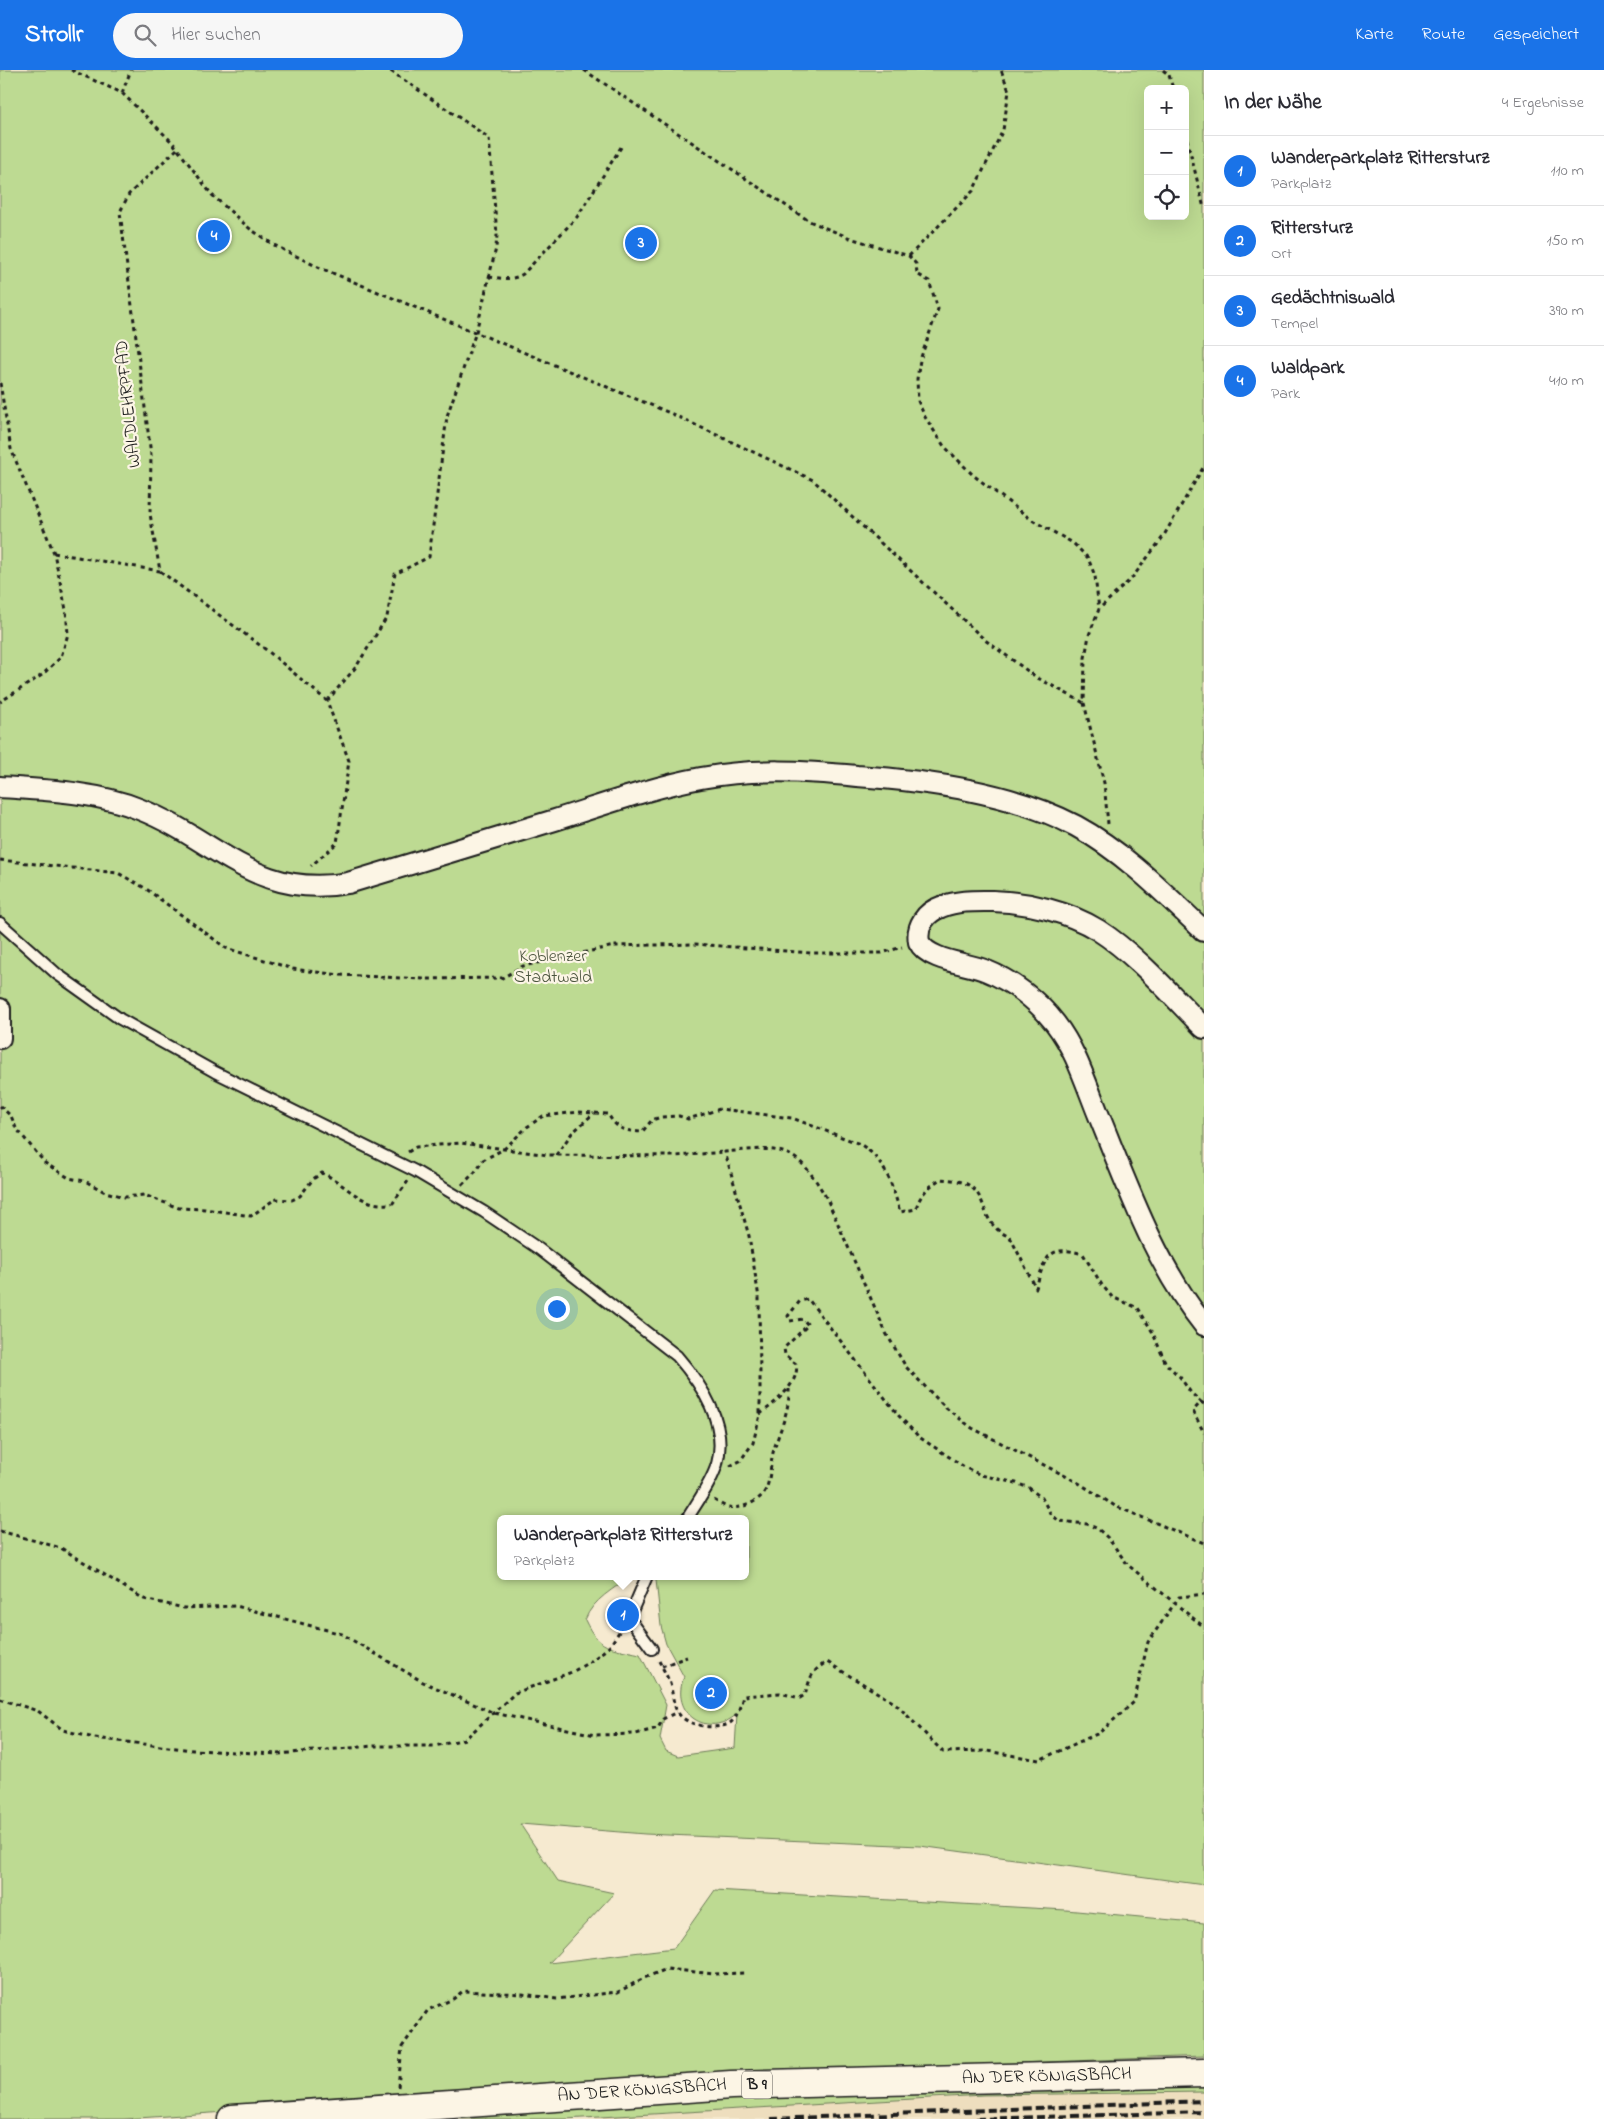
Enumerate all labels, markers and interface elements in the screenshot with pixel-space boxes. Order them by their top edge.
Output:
search box [113,13,463,58]
text: Strollr [25,18,83,53]
icon: search [131,21,159,49]
text: Hier suchen [171,22,261,49]
text: Karte [1355,22,1393,48]
text: Route [1421,22,1465,48]
text: Gespeichert [1493,22,1579,48]
map controls [1144,85,1189,220]
button: + [1144,85,1189,130]
text: In der Nähe [1224,88,1322,118]
text: 4 Ergebnisse [1502,91,1584,115]
button: − [1144,130,1189,175]
text: Wanderparkplatz Rittersturz [1271,145,1489,172]
text: 1 [1237,159,1243,183]
text: 110 m [1550,159,1584,183]
text: Parkplatz [1271,172,1332,196]
button: locate [1144,175,1189,220]
text: Rittersturz [1271,215,1353,242]
pin: 4 [198,217,230,255]
pin: 3 [625,224,657,262]
text: 2 [1236,229,1244,253]
text: 150 m [1546,229,1584,253]
text: Ort [1271,242,1292,266]
text: Gedächtniswald [1271,285,1395,312]
text: 3 [1237,299,1243,323]
text: 390 m [1549,299,1584,323]
text: Tempel [1271,312,1318,336]
street label: WALDLEHRPFAD [109,339,149,469]
text: Waldpark [1271,355,1345,382]
text: 4 [1237,369,1243,393]
text: 410 m [1549,369,1584,393]
text: Park [1271,382,1300,406]
park label: Koblenzer Stadtwald [514,944,592,991]
your location [544,1296,570,1322]
popup [497,1515,749,1580]
text: Wanderparkplatz Rittersturz [514,1522,732,1549]
text: Parkplatz [514,1549,574,1573]
pin: 1 [607,1596,639,1634]
pin: 2 [695,1674,727,1712]
street label: AN DER KÖNIGSBACH [962,2062,1132,2092]
street label: AN DER KÖNIGSBACH [556,2072,728,2110]
road number: B 9 [742,2072,772,2098]

